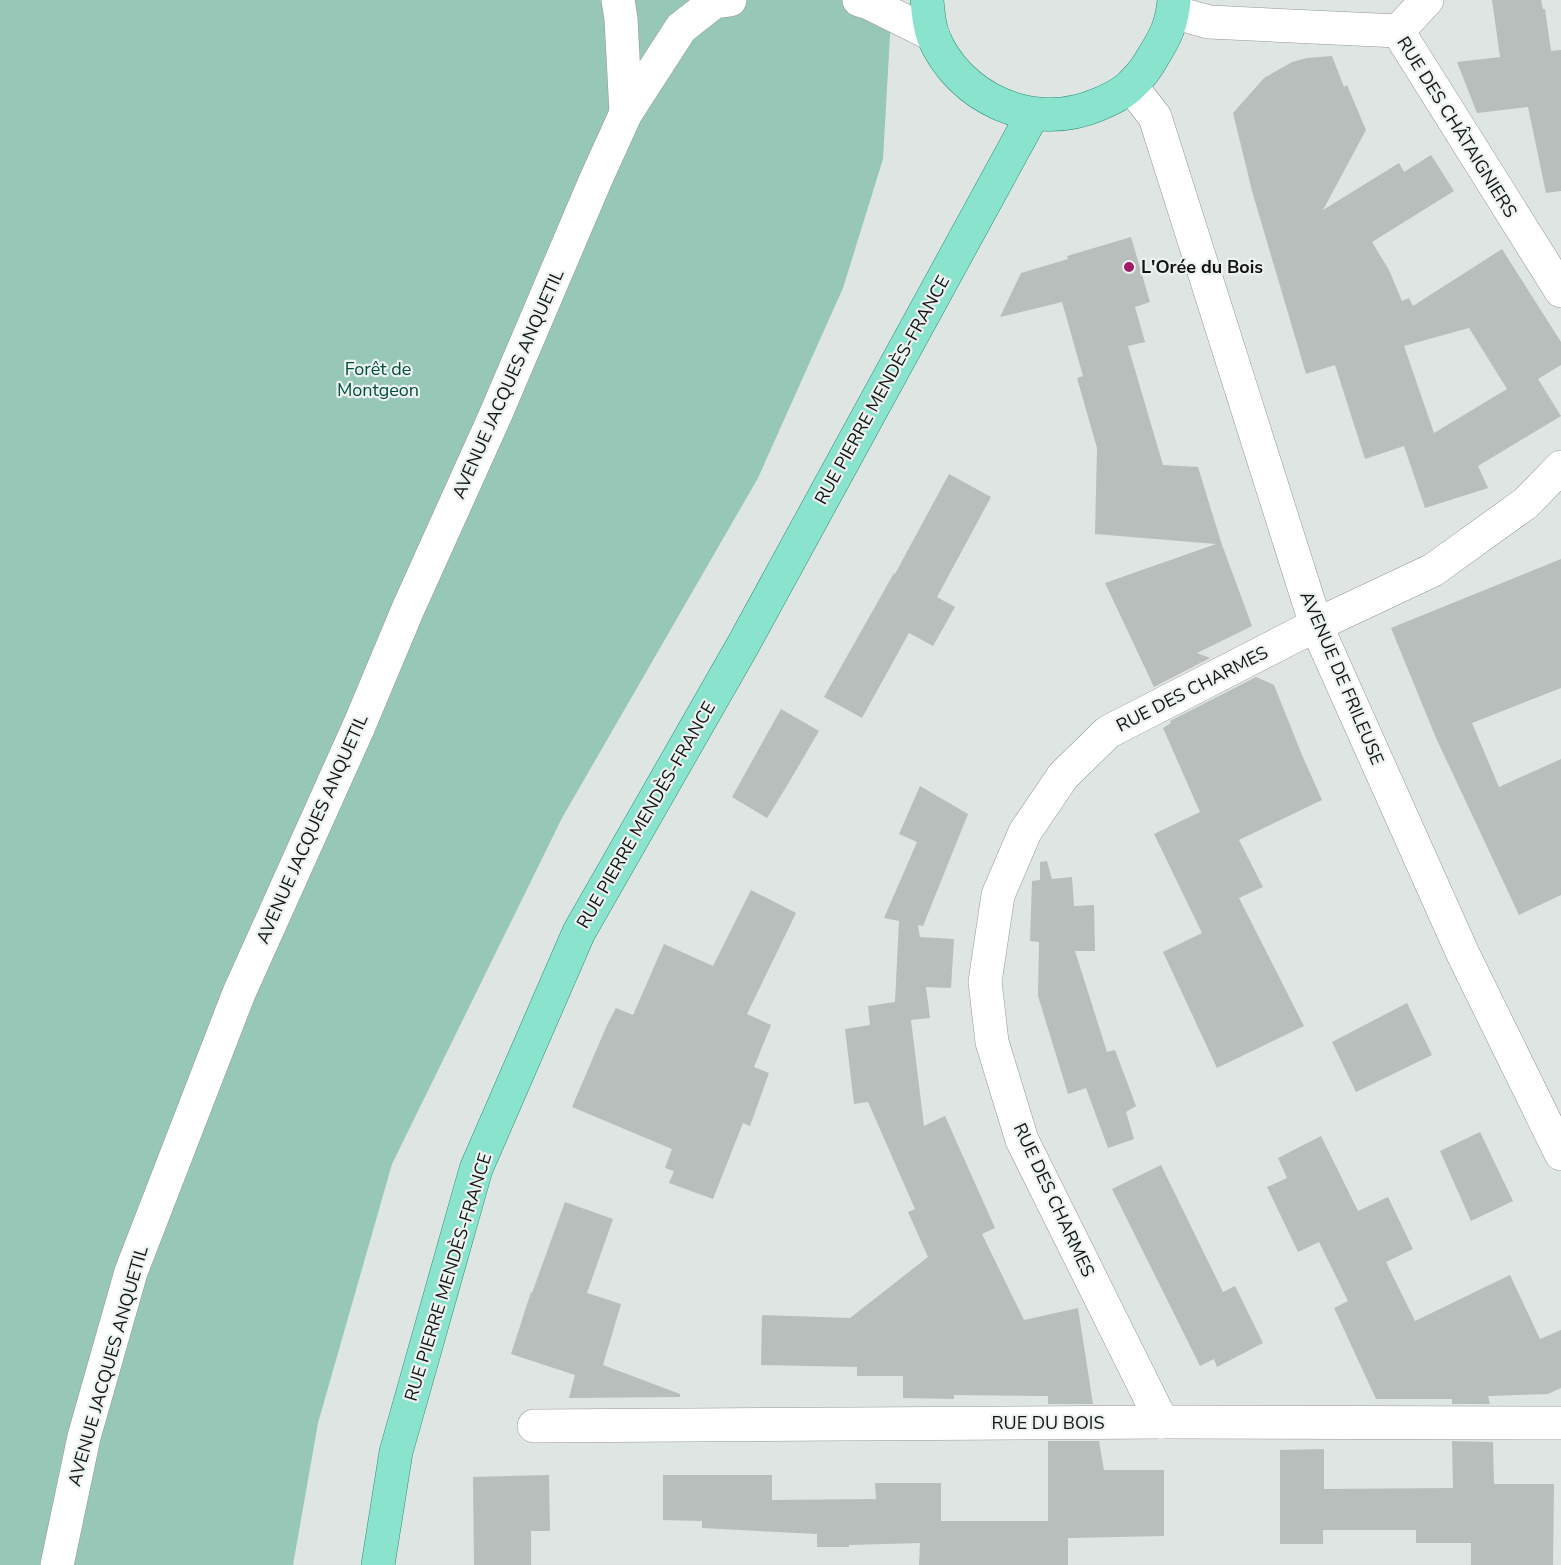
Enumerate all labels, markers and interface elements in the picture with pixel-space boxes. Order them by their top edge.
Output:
street label: RUE DES CHÂTAIGNIERS [1391,32,1523,222]
place label: L'Orée du Bois [1141,255,1263,279]
marker: L'Orée du Bois [1122,260,1136,274]
street label: AVENUE JACQUES ANQUETIL [446,265,570,503]
street label: RUE PIERRE MENDÈS-FRANCE [809,271,955,509]
park label: Forêt de Montgeon [337,357,419,402]
street label: AVENUE DE FRILEUSE [1295,587,1389,769]
street label: RUE DES CHARMES [1112,640,1272,738]
street label: RUE PIERRE MENDÈS-FRANCE [571,697,721,933]
street label: AVENUE JACQUES ANQUETIL [250,710,374,948]
street label: RUE DES CHARMES [1008,1119,1100,1281]
street label: RUE PIERRE MENDÈS-FRANCE [399,1150,497,1404]
street label: AVENUE JACQUES ANQUETIL [62,1243,154,1489]
street label: RUE DU BOIS [991,1411,1105,1435]

